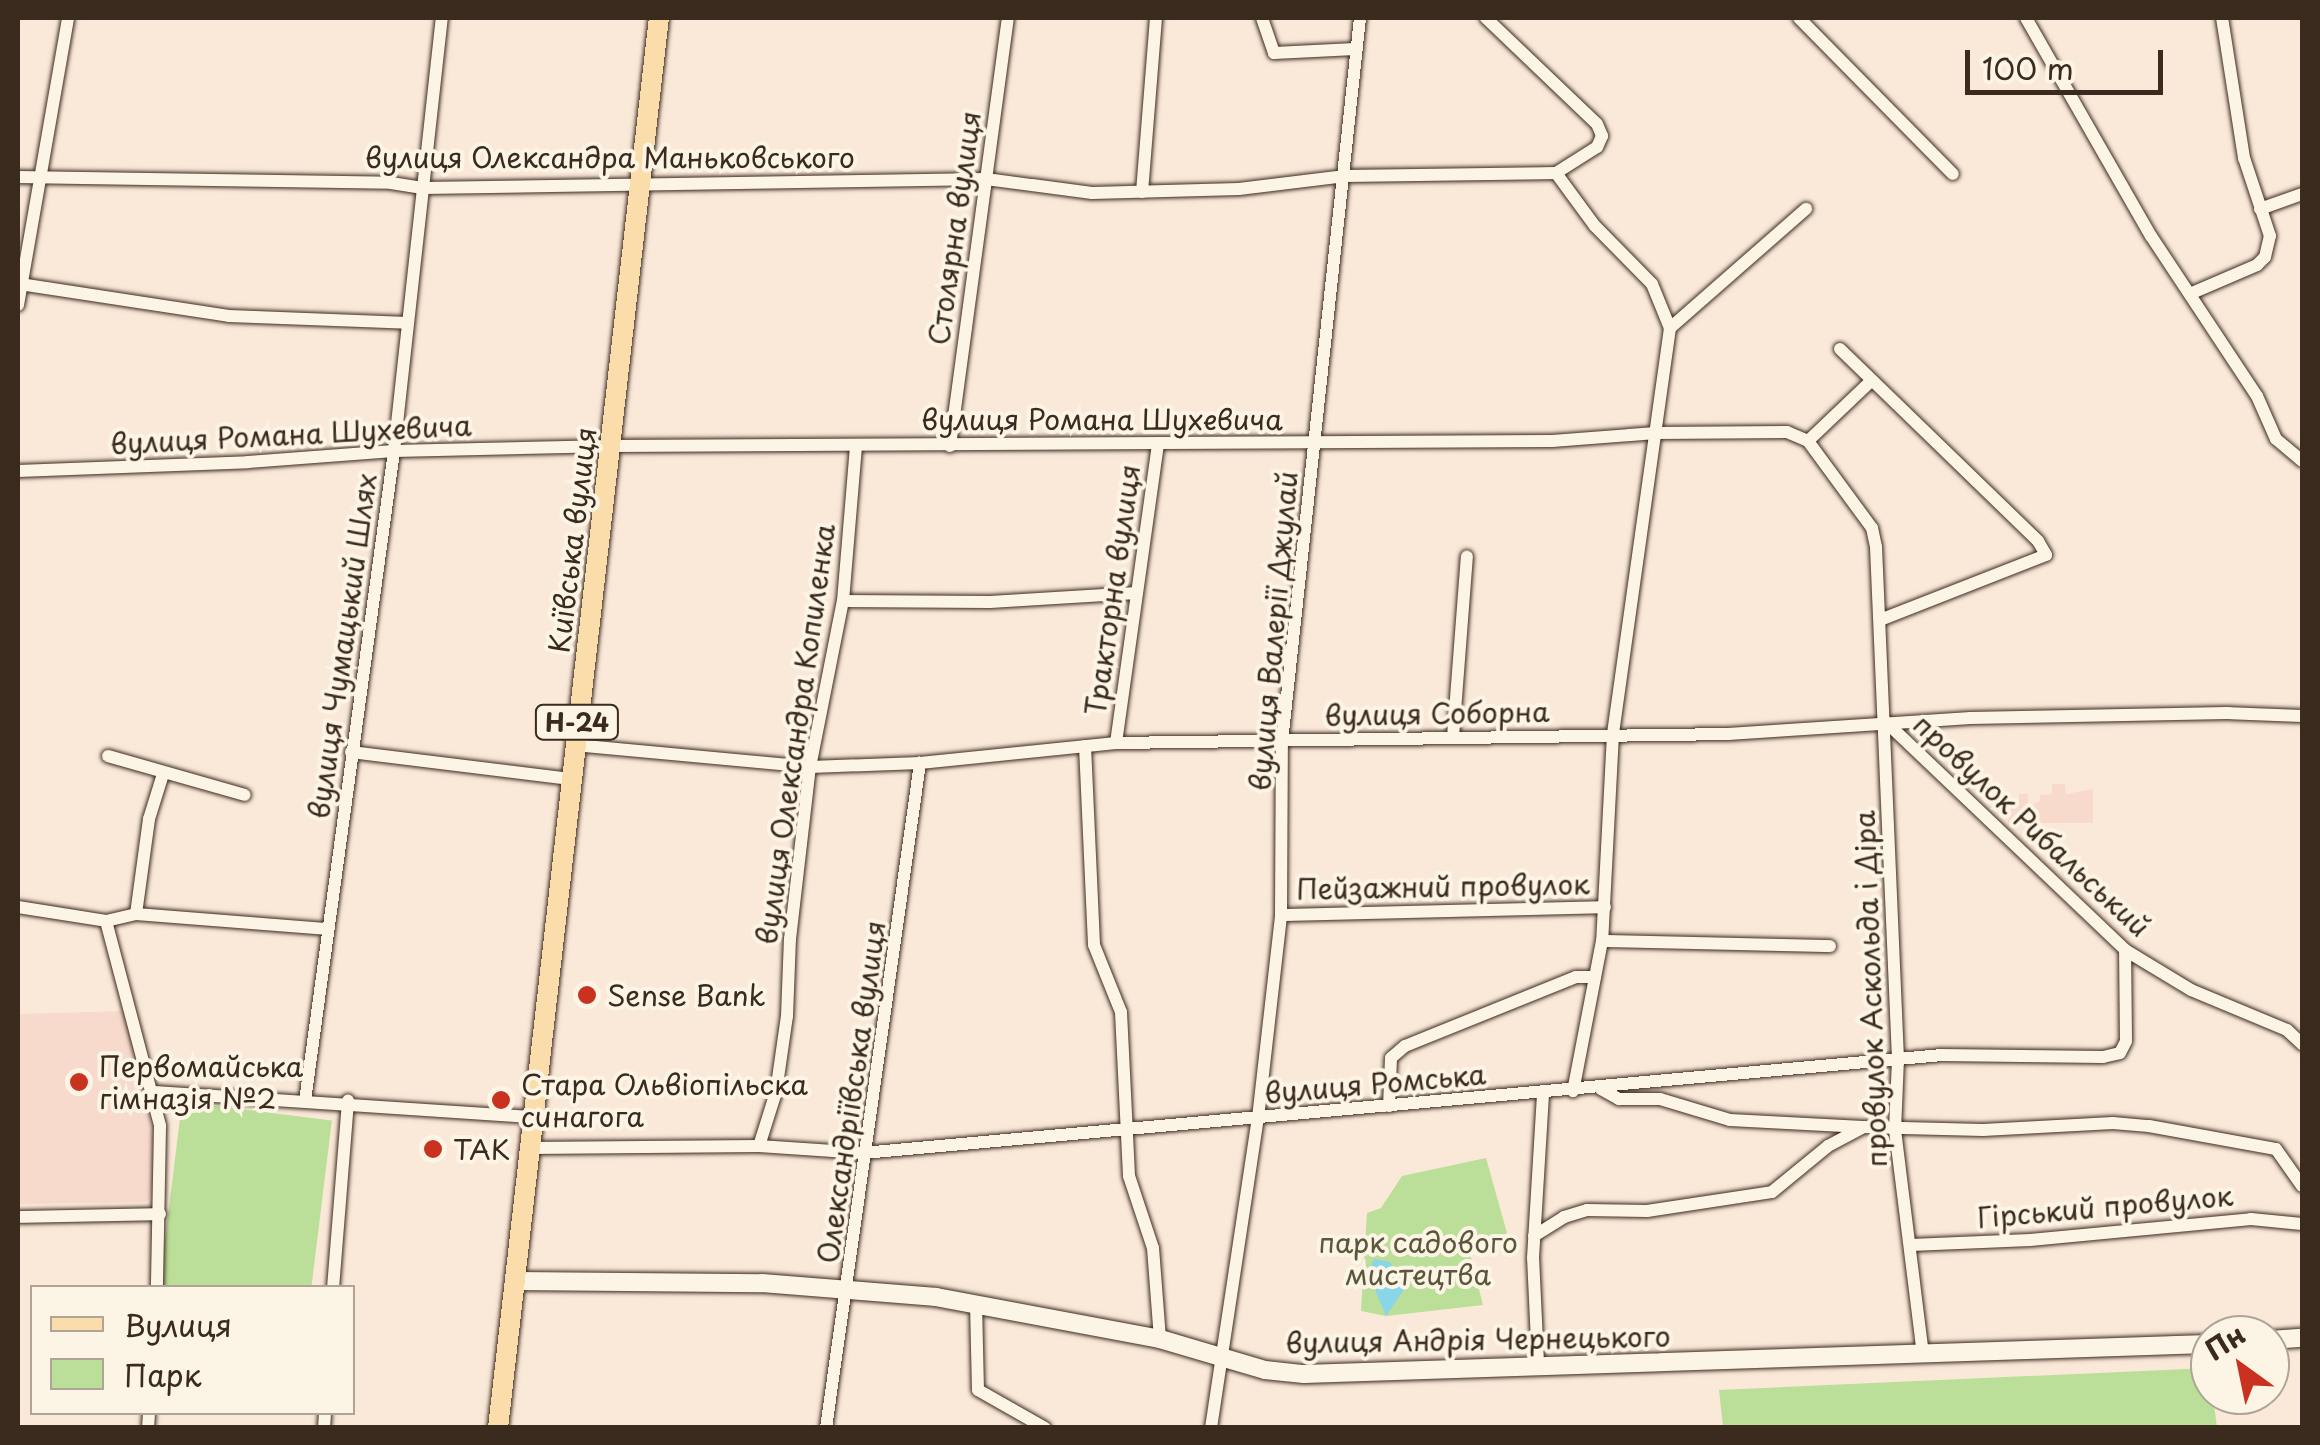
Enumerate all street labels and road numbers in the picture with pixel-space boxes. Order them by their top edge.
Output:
street label: Столярна вулиця [921,108,987,348]
street label: вулиця Олександра Маньковського [364,140,856,174]
street label: вулиця Романа Шухевича [920,402,1284,436]
street label: вулиця Романа Шухевича [108,408,474,460]
street label: Київська вулиця [541,425,603,655]
street label: Тракторна вулиця [1078,462,1146,718]
street label: вулиця Валерії Джулай [1242,469,1304,793]
street label: вулиця Чумацький Шлях [301,471,383,821]
street label: вулиця Олександра Копиленка [749,521,841,947]
street label: вулиця Соборна [1324,694,1550,732]
road number: Н-24 [534,702,620,742]
street label: провулок Рибальський [1907,707,2157,943]
street label: провулок Аскольда і Діра [1847,809,1893,1169]
street label: Пейзажний провулок [1296,867,1590,905]
street label: Олександріївська вулиця [810,918,892,1266]
street label: вулиця Ромська [1263,1057,1487,1109]
street label: Гірський провулок [1976,1178,2234,1234]
street label: вулиця Андрія Чернецького [1285,1319,1671,1359]

